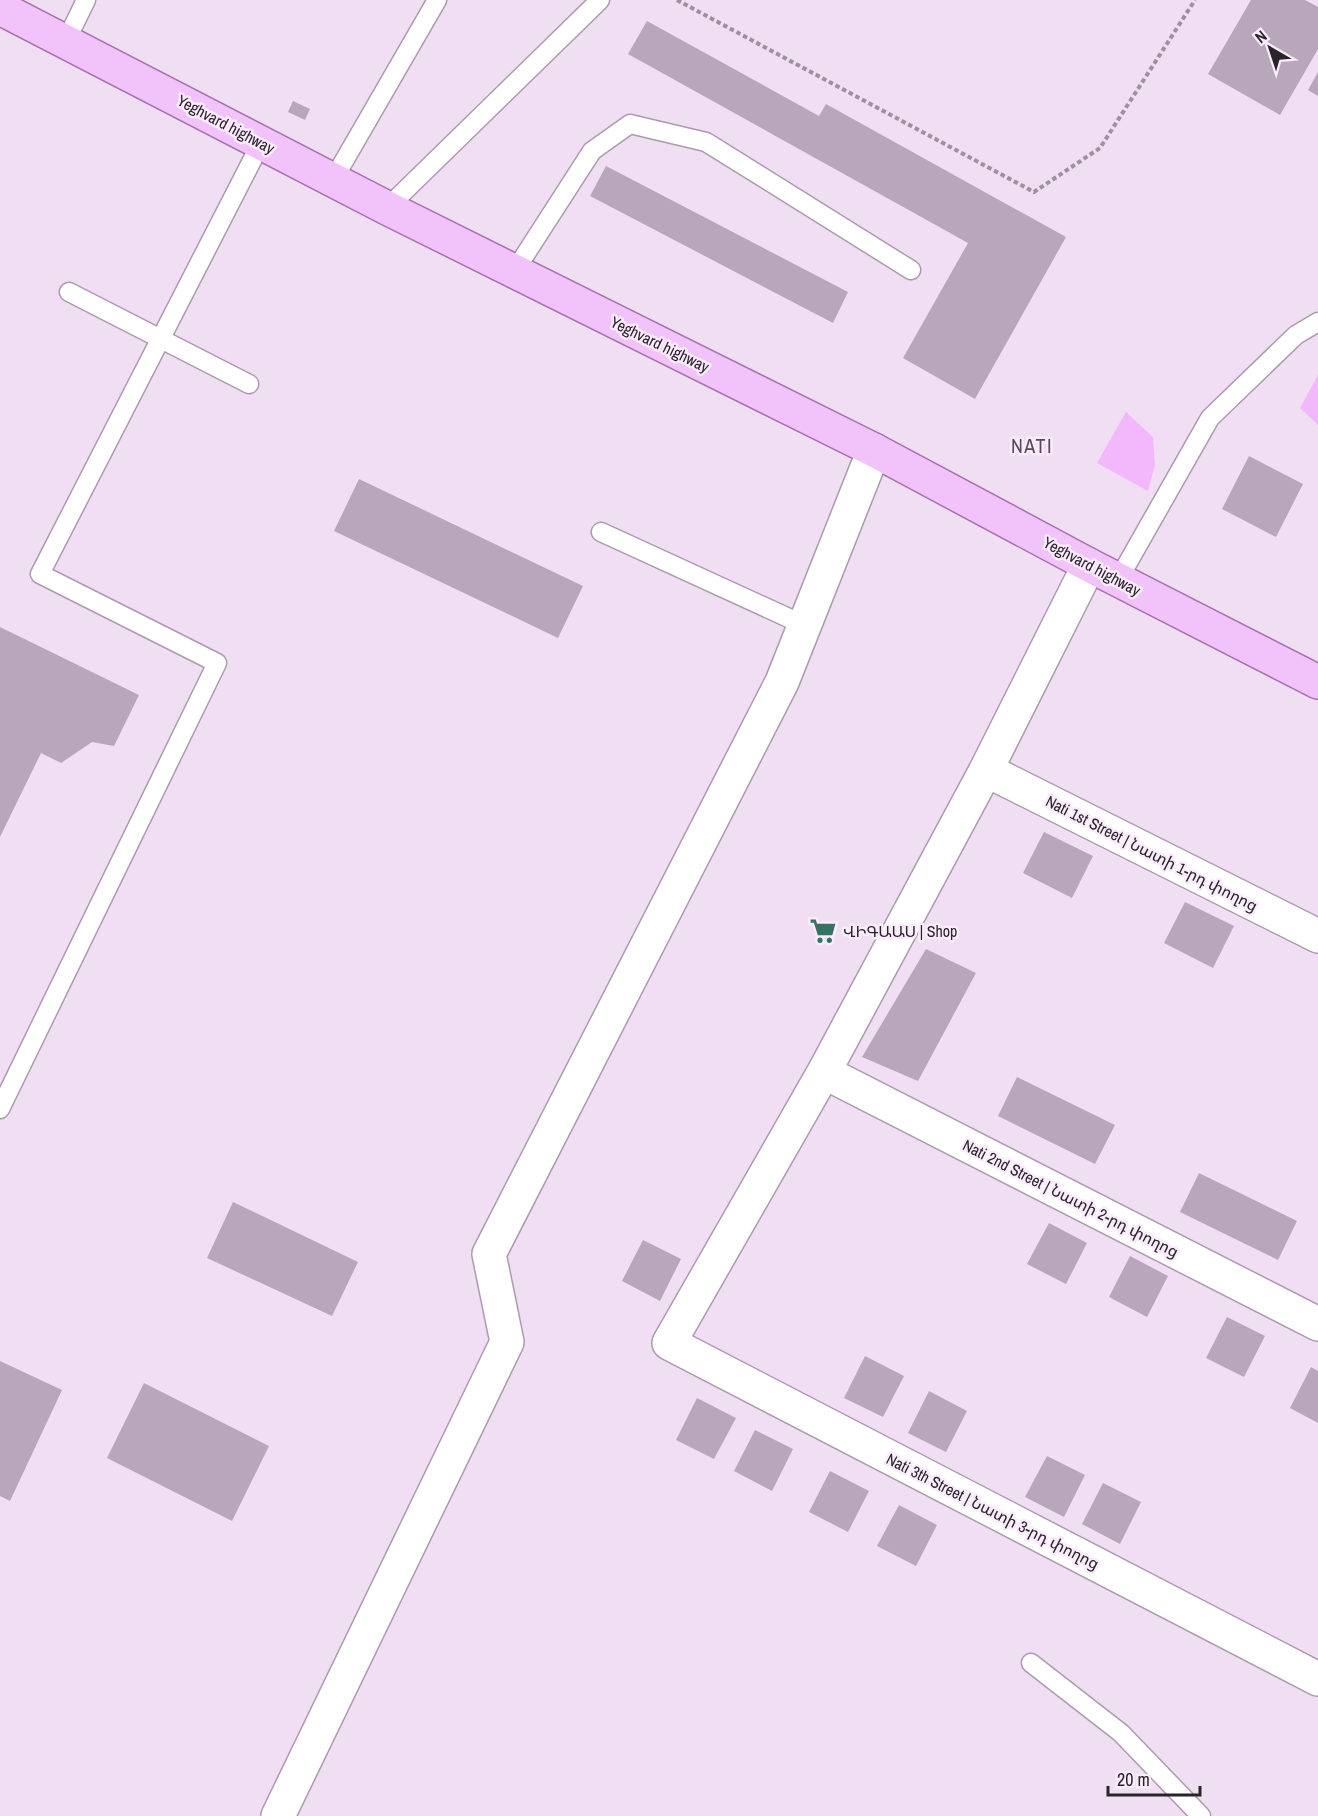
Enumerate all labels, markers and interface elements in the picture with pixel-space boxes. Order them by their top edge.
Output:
north arrow [1240,18,1300,78]
text: N [1250,25,1271,48]
street label: Yeghvard highway [173,89,279,159]
street label: Yeghvard highway [607,311,714,378]
district label: NATI [1011,432,1053,459]
street label: Yeghvard highway [1039,531,1145,601]
street label: Nati 1st Street | Նատի 1-րդ փողոց [1042,790,1262,916]
supermarket icon: ՎԻԳԱԱՍ | Shop [808,916,838,946]
place label: ՎԻԳԱԱՍ | Shop [843,920,957,942]
street label: Nati 2nd Street | Նատի 2-րդ փողոց [959,1134,1183,1262]
street label: Nati 3th Street | Նատի 3-րդ փողոց [883,1448,1103,1574]
scale bar [1108,1759,1200,1797]
text: 20 m [1117,1767,1150,1792]

